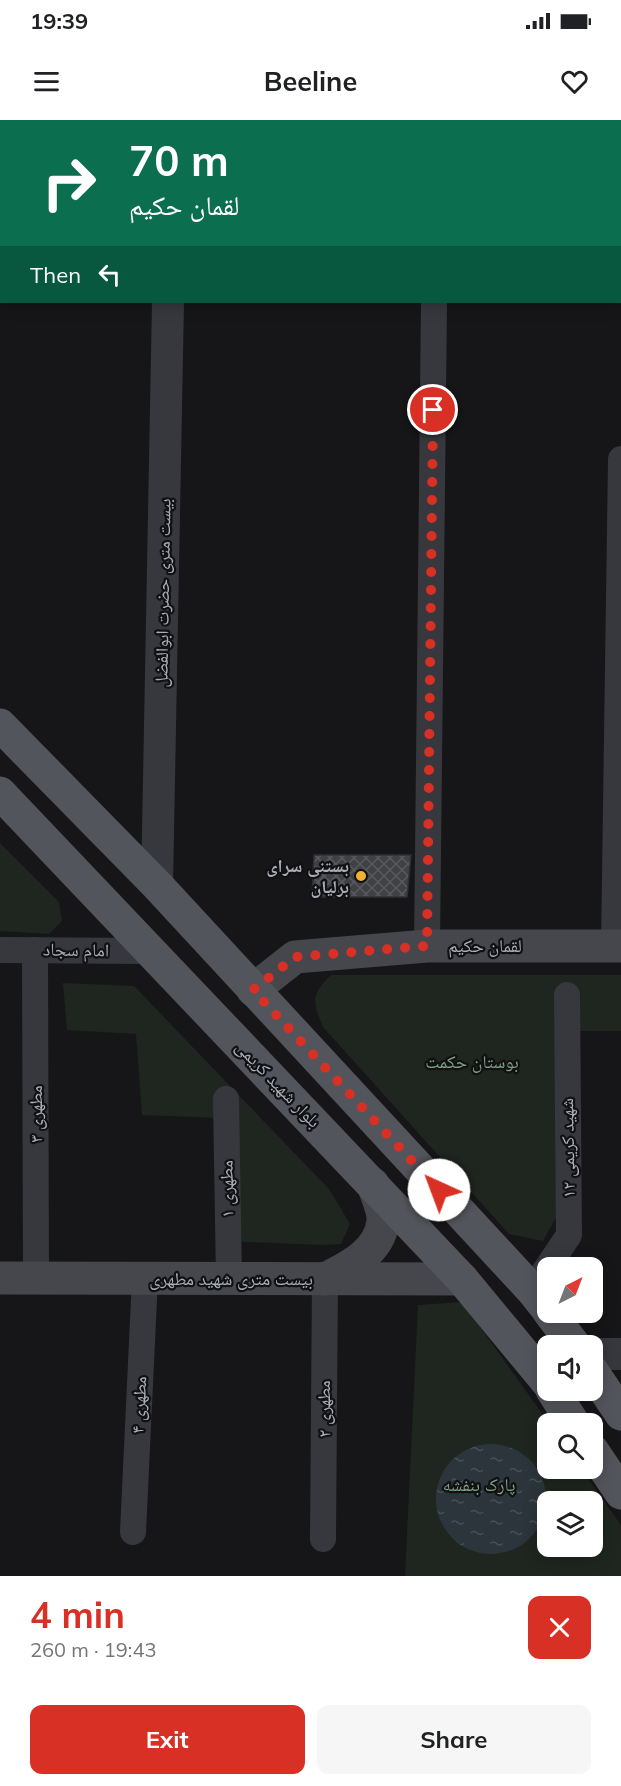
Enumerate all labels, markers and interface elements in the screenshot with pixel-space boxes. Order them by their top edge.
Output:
text: 19:39 [30,7,88,35]
text: Beeline [264,64,357,98]
icon: menu [30,65,63,98]
icon: heart [558,65,591,98]
text: 70 m [129,134,229,187]
icon: right [30,144,108,222]
text: لقمان حکیم [129,188,240,222]
icon: left [93,258,126,291]
text: Then [30,261,81,289]
pin [407,384,458,435]
icon: arrive [416,393,449,426]
street label: بیست متری حضرت ابوالفضل [149,498,176,688]
place label: بستنی سرای برلیان [266,854,349,898]
marker: بستنی سرای برلیان [354,869,368,883]
street label: لقمان حکیم [448,934,522,958]
street label: امام سجاد [43,937,109,963]
street label: بلوار شهید کریمی [231,1035,326,1132]
park label: بوستان حکمت [425,1050,519,1073]
street label: مطهری ۳ [24,1085,47,1143]
street label: شهید کریمی ۱۲ [555,1098,580,1198]
position arrow [407,1158,471,1222]
street label: مطهری ۱ [214,1160,239,1218]
north arrow [537,1257,603,1323]
map controls [537,1257,603,1557]
street label: بیست متری شهید مطهری [149,1267,313,1290]
button: sound [537,1335,603,1401]
street label: مطهری ۴ [126,1376,151,1434]
street label: مطهری ۲ [312,1380,335,1438]
button: search [537,1413,603,1479]
park label: پارک بنفشه [443,1473,515,1496]
button: layers [537,1491,603,1557]
text: 4 min [30,1592,125,1637]
button: close [528,1596,591,1659]
text: 260 m · 19:43 [30,1637,156,1662]
button: Exit [30,1705,305,1774]
button: Share [317,1705,591,1774]

